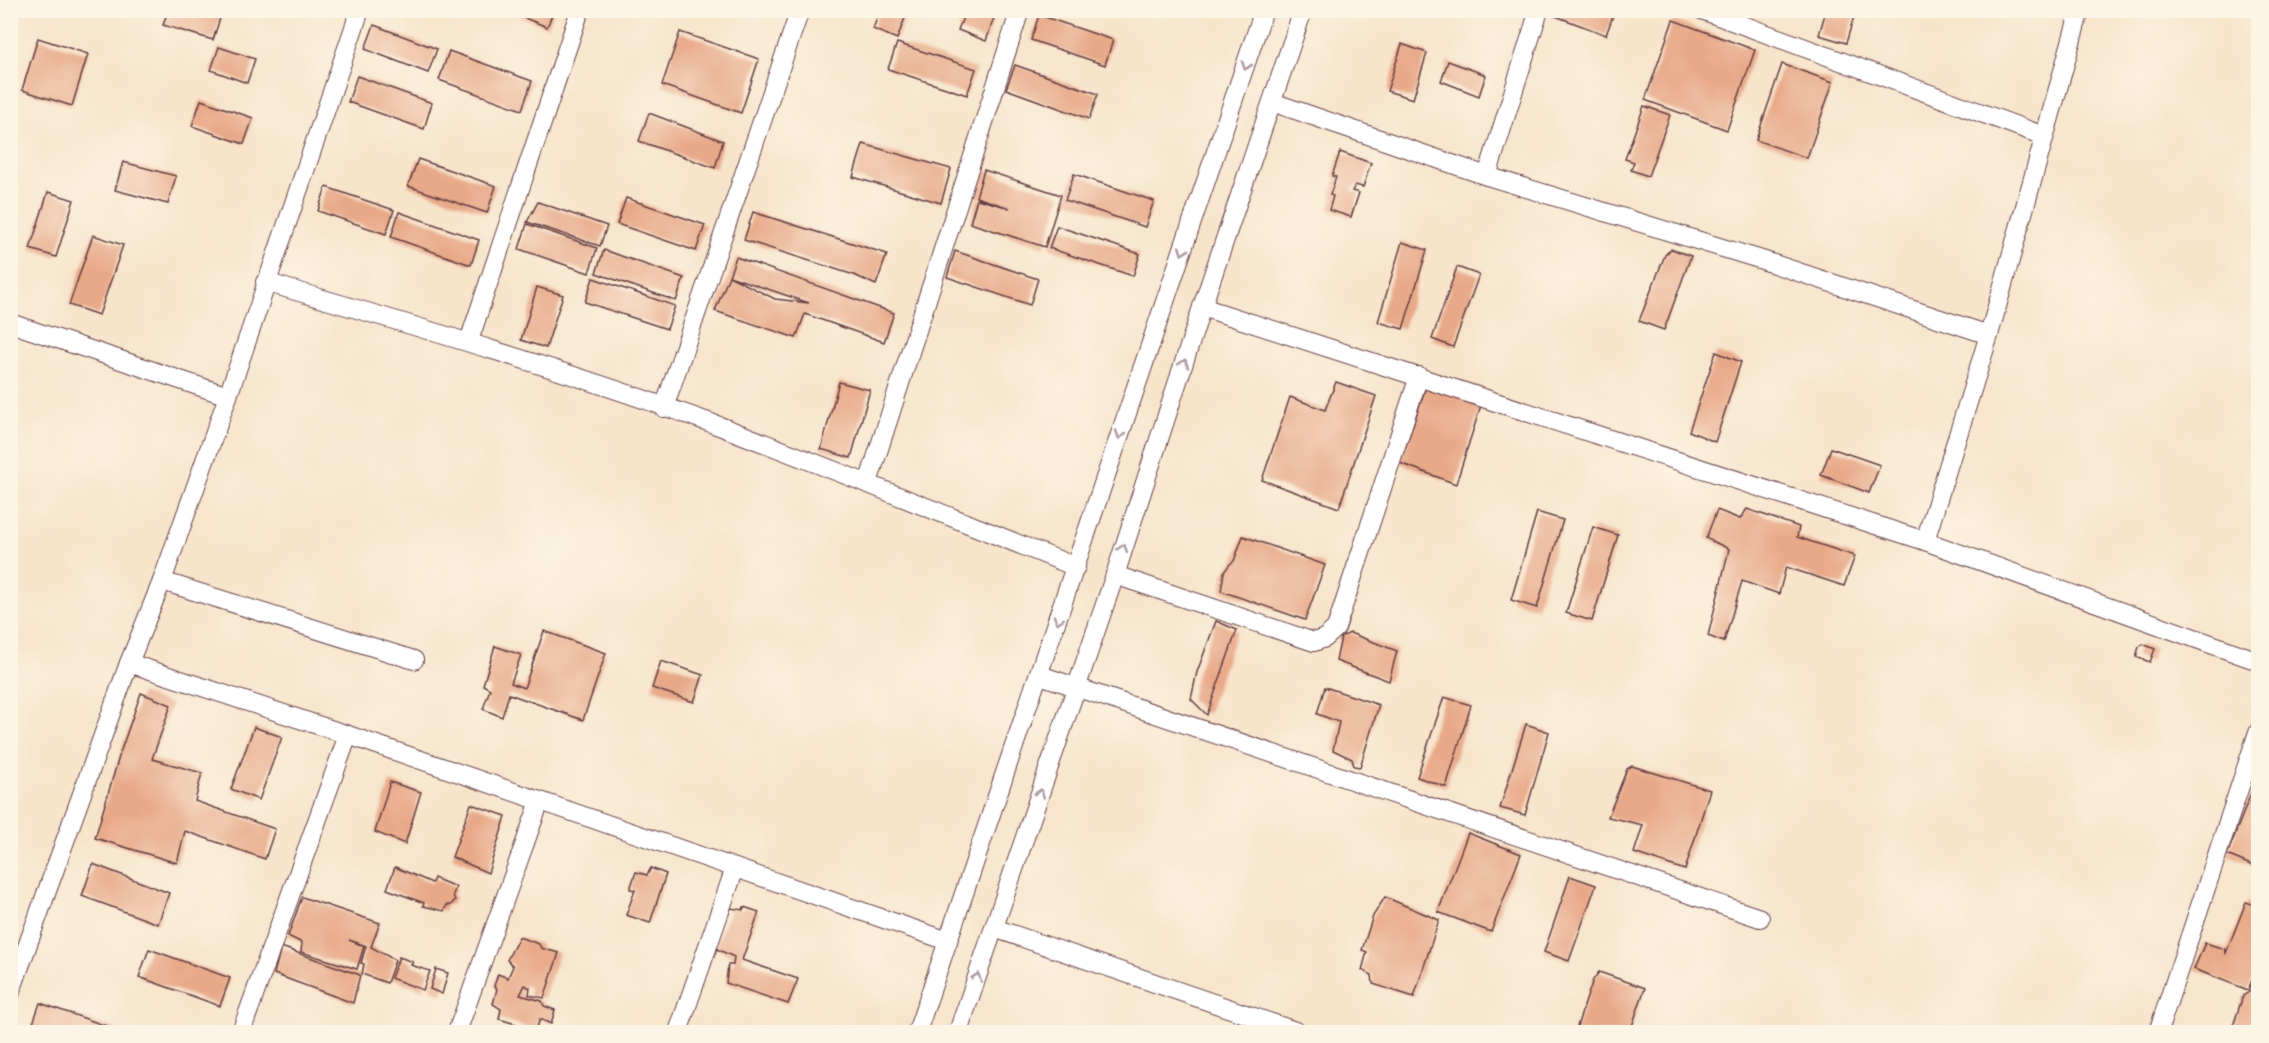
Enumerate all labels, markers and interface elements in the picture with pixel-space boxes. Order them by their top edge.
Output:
one-way arrow [1240,60,1253,71]
one-way arrow [1178,245,1190,256]
one-way arrow [1176,358,1189,369]
one-way arrow [1115,429,1128,440]
one-way arrow [1116,543,1129,554]
one-way arrow [1053,614,1066,625]
one-way arrow [1033,788,1046,799]
one-way arrow [970,972,983,983]

